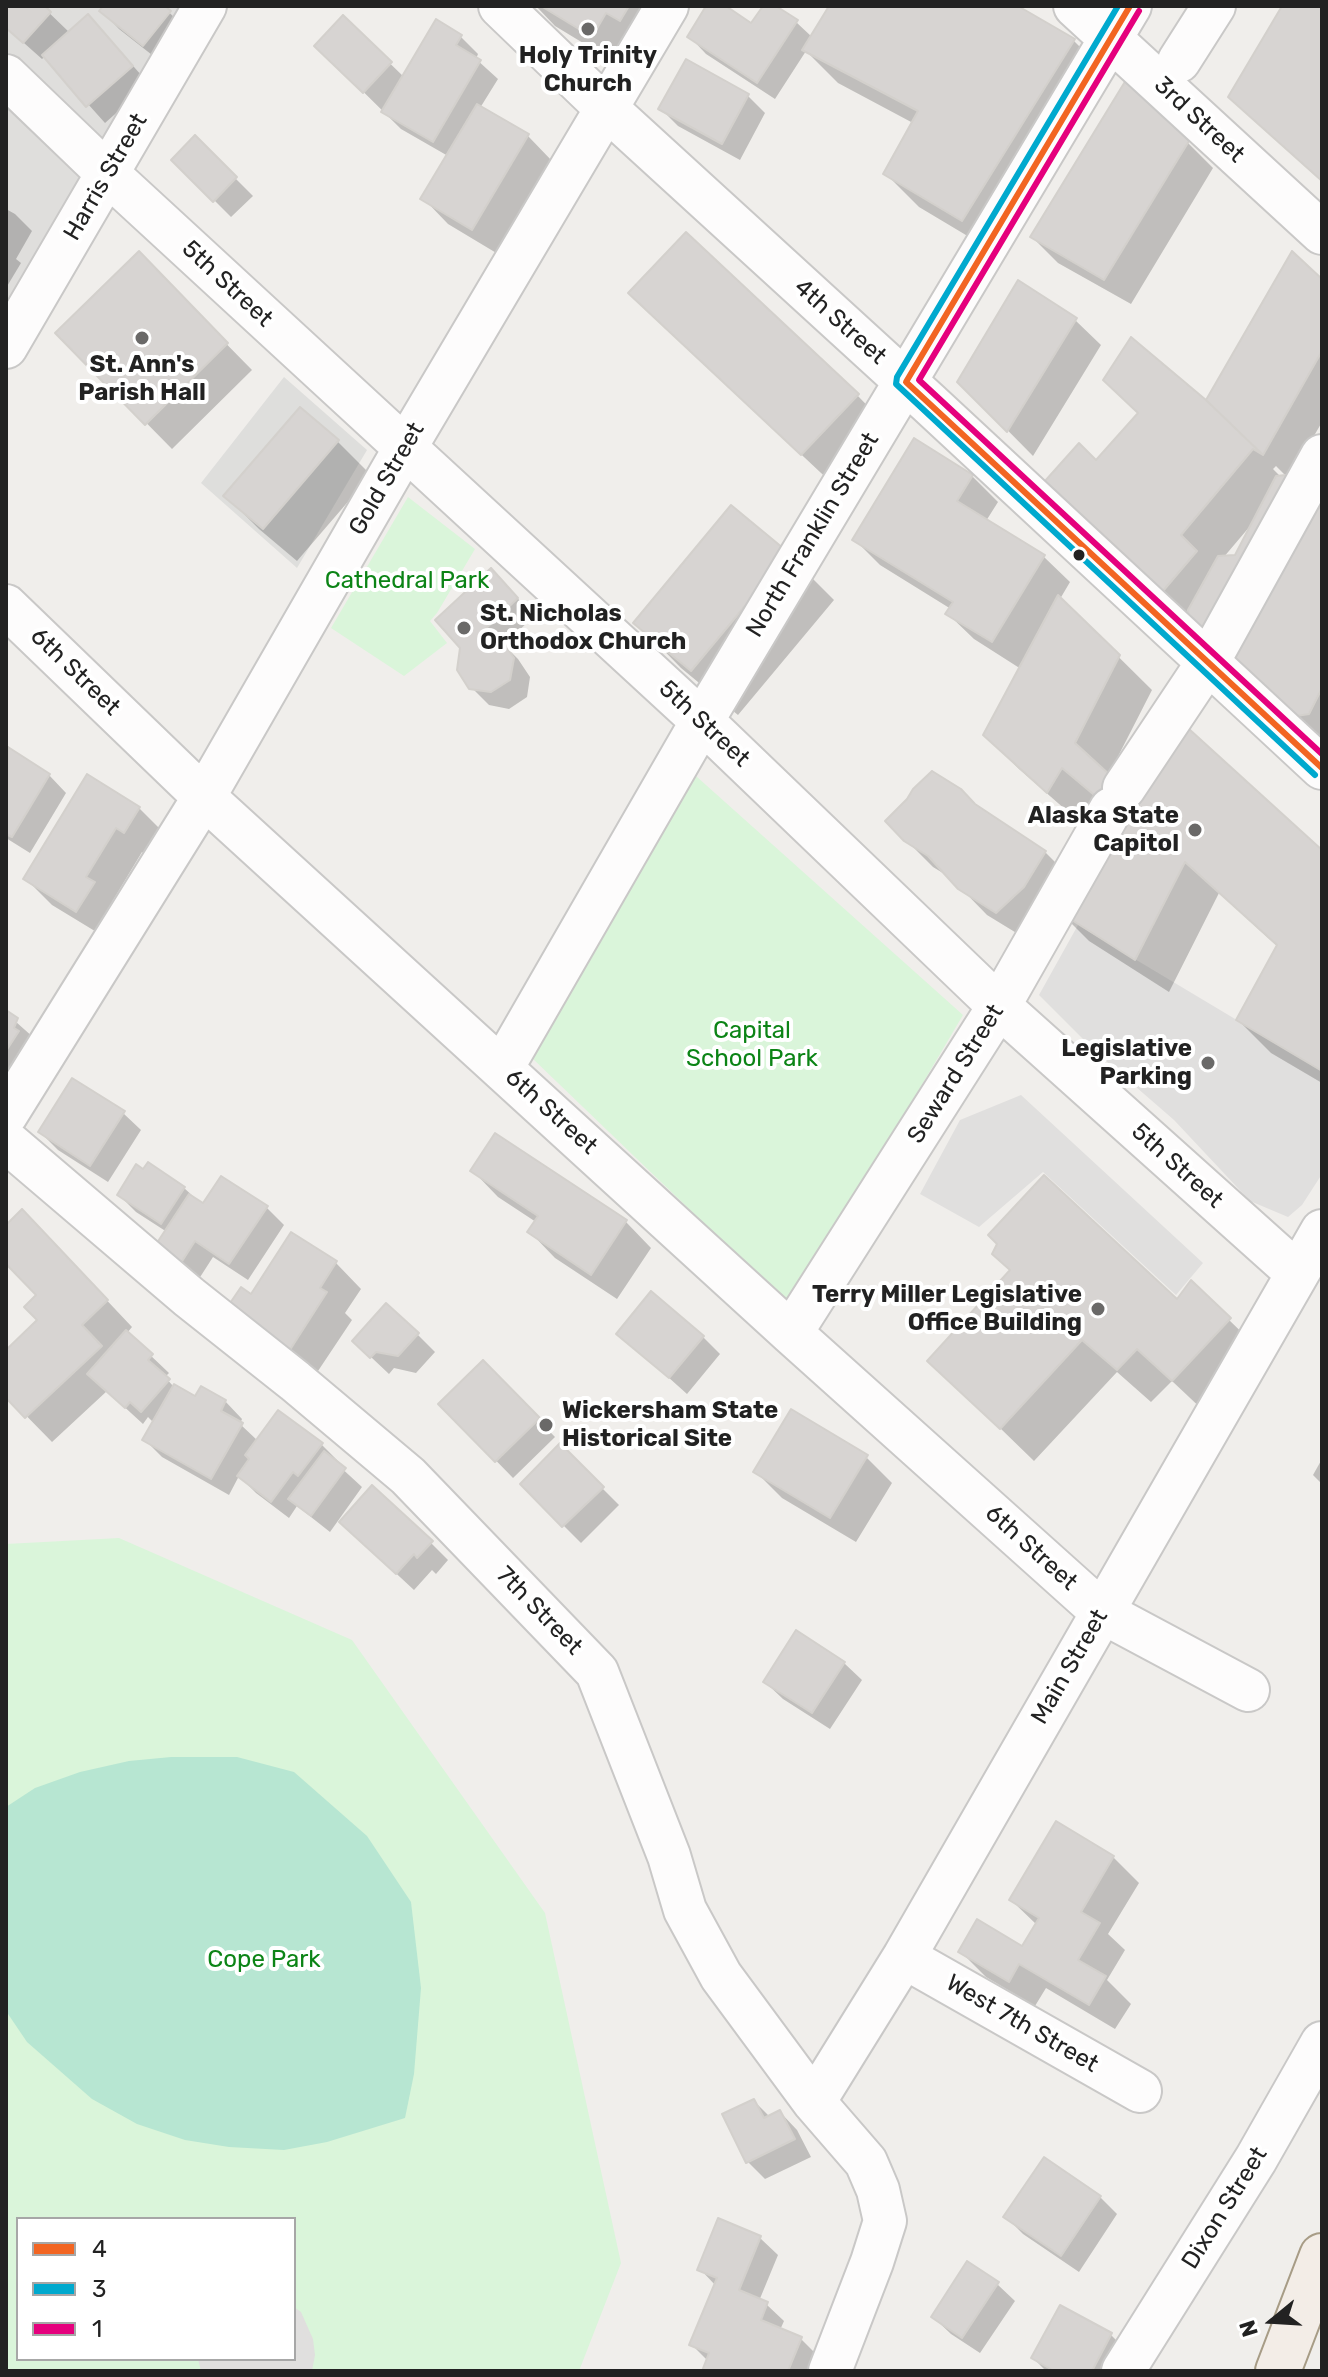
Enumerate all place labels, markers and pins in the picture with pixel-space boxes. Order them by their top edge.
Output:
marker: Holy Trinity Church [579,20,597,38]
place label: Holy Trinity Church [519,42,657,98]
marker: St. Ann's Parish Hall [133,329,151,347]
place label: St. Ann's Parish Hall [78,351,206,407]
unlabelled marker [1071,547,1087,563]
place label: St. Nicholas Orthodox Church [480,600,686,656]
marker: St. Nicholas Orthodox Church [455,619,473,637]
place label: Alaska State Capitol [1028,802,1179,858]
marker: Alaska State Capitol [1186,821,1204,839]
place label: Legislative Parking [1061,1035,1192,1091]
marker: Legislative Parking [1199,1054,1217,1072]
place label: Terry Miller Legislative Office Building [812,1281,1082,1337]
marker: Terry Miller Legislative Office Building [1089,1300,1107,1318]
place label: Wickersham State Historical Site [562,1397,778,1453]
marker: Wickersham State Historical Site [537,1416,555,1434]

